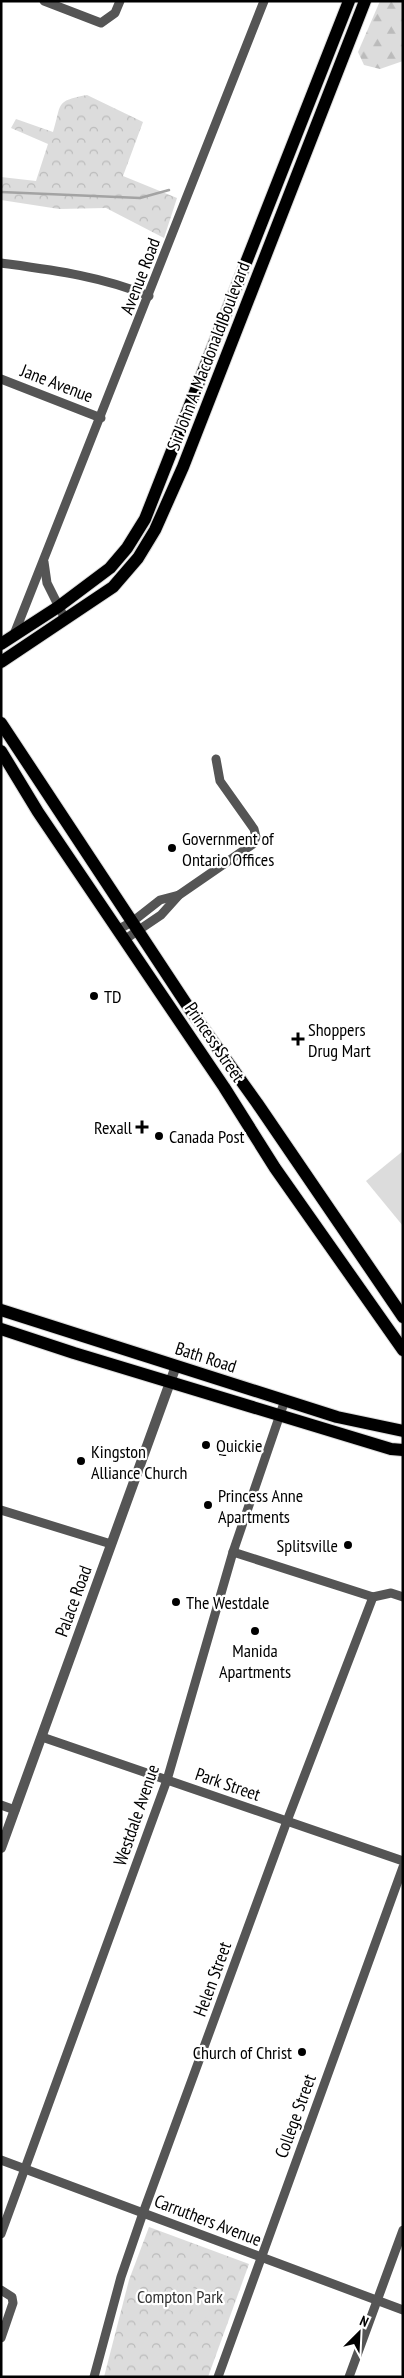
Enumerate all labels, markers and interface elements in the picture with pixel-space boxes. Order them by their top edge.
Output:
street label: Avenue Road [115,235,165,317]
street label: Sir John A. Macdonald Boulevard [161,258,255,454]
street label: Jane Avenue [17,358,96,407]
place label: Government of Ontario Offices [182,827,275,871]
marker: Government of Ontario Offices [166,842,178,854]
place label: TD [104,985,122,1008]
marker: TD [88,990,100,1002]
street label: Princess Street [180,998,250,1086]
place label: Shoppers Drug Mart [308,1018,371,1062]
marker: Shoppers Drug Mart [292,1033,304,1045]
place label: Rexall [94,1116,133,1139]
marker: Rexall [136,1121,148,1133]
place label: Canada Post [169,1125,245,1148]
marker: Canada Post [153,1130,165,1142]
street label: Bath Road [172,1336,240,1378]
place label: Quickie [216,1434,262,1457]
marker: Quickie [200,1439,212,1451]
place label: Kingston Alliance Church [91,1440,188,1484]
marker: Kingston Alliance Church [75,1455,87,1467]
place label: Princess Anne Apartments [218,1484,303,1528]
marker: Princess Anne Apartments [202,1499,214,1511]
place label: Splitsville [277,1534,338,1557]
marker: Splitsville [342,1539,354,1551]
street label: Palace Road [49,1562,97,1640]
place label: The Westdale [186,1591,269,1614]
marker: The Westdale [170,1596,182,1608]
marker: Manida Apartments [249,1625,261,1637]
place label: Manida Apartments [219,1639,291,1683]
street label: Westdale Avenue [108,1761,164,1869]
street label: Park Street [192,1762,264,1806]
street label: Helen Street [188,1939,236,2019]
place label: Church of Christ [193,2041,292,2064]
marker: Church of Christ [296,2046,308,2058]
street label: College Street [269,2071,321,2161]
street label: Carruthers Avenue [151,2189,265,2251]
park label: Compton Park [137,2285,223,2308]
north arrow [334,2308,384,2358]
text: N [357,2311,371,2331]

